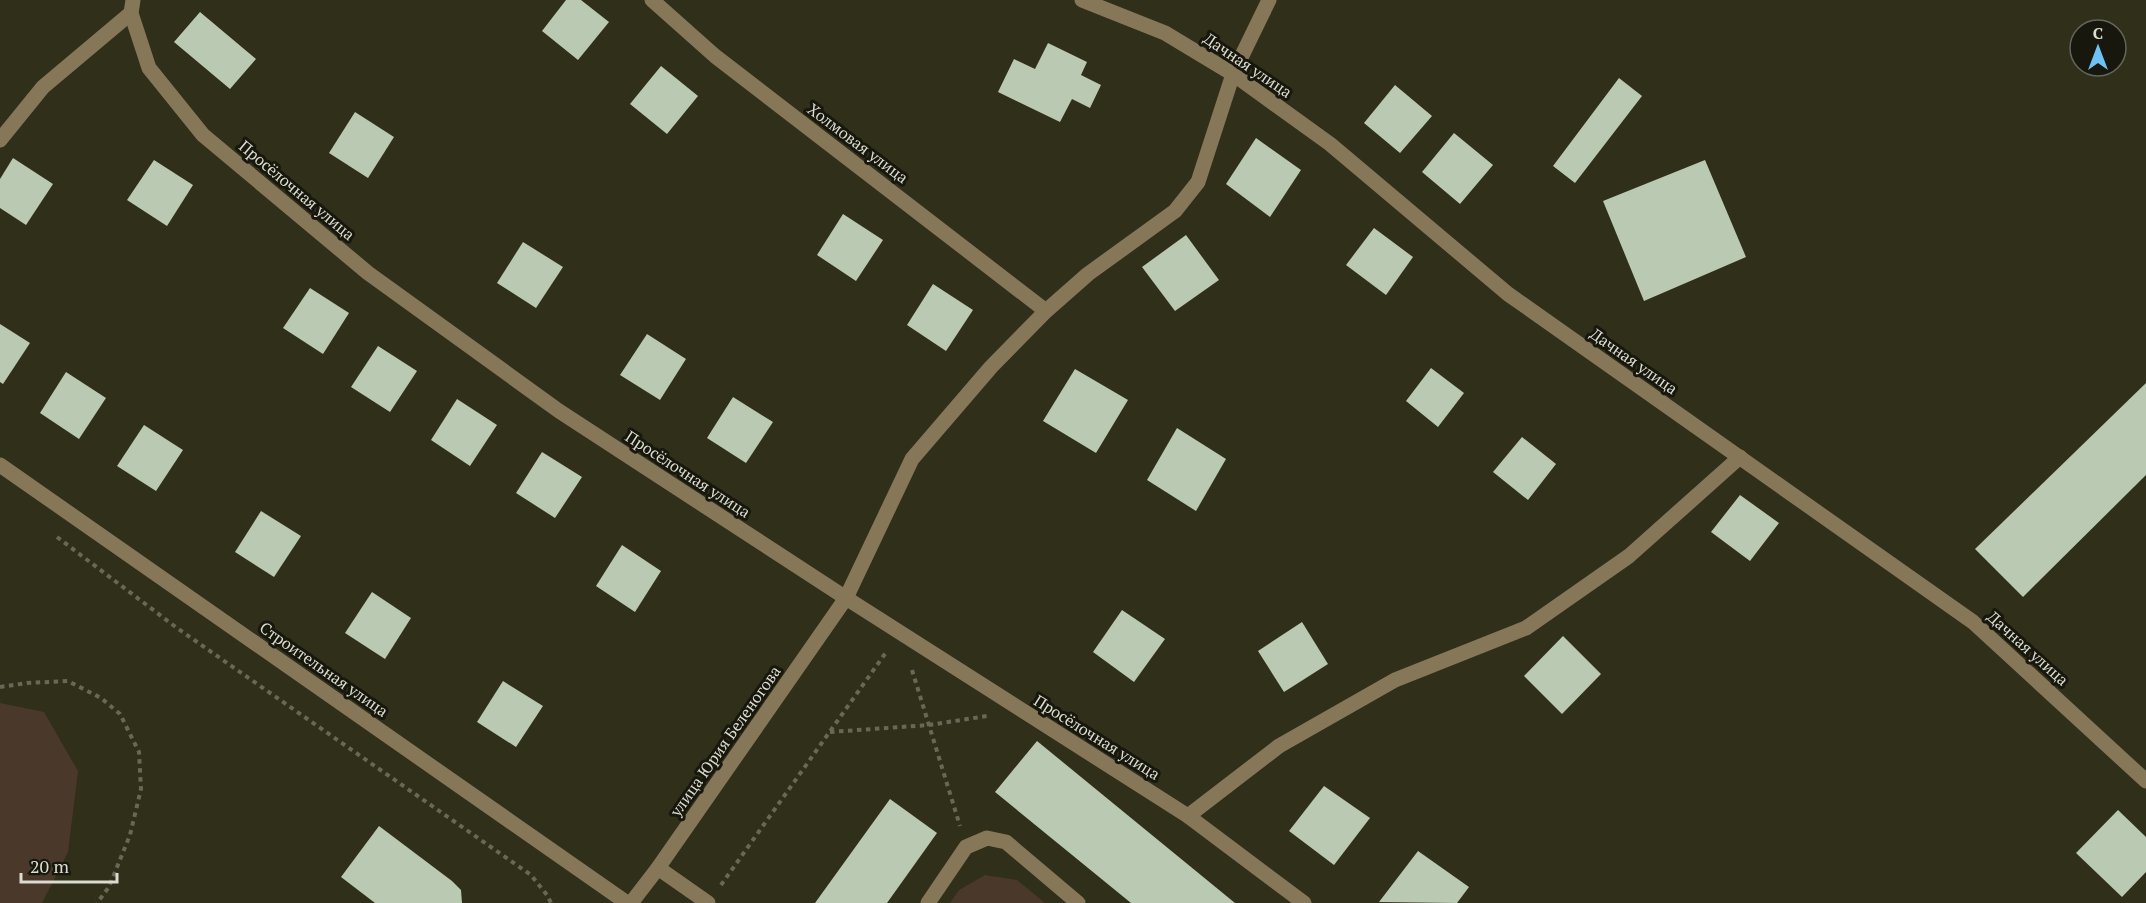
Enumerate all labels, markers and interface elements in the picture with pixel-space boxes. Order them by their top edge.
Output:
north arrow [2068,18,2128,78]
text: С [2093,22,2103,44]
street label: Дачная улица [1199,27,1297,103]
street label: Холмовая улица [803,98,913,188]
street label: Просёлочная улица [234,135,360,245]
street label: Дачная улица [1586,323,1682,399]
street label: Просёлочная улица [621,425,755,523]
street label: Дачная улица [1983,606,2073,690]
street label: Строительная улица [255,616,393,722]
street label: улица Юрия Беленогова [664,661,786,822]
street label: Просёлочная улица [1030,689,1164,785]
scale bar [21,846,117,884]
text: 20 m [30,854,70,878]

